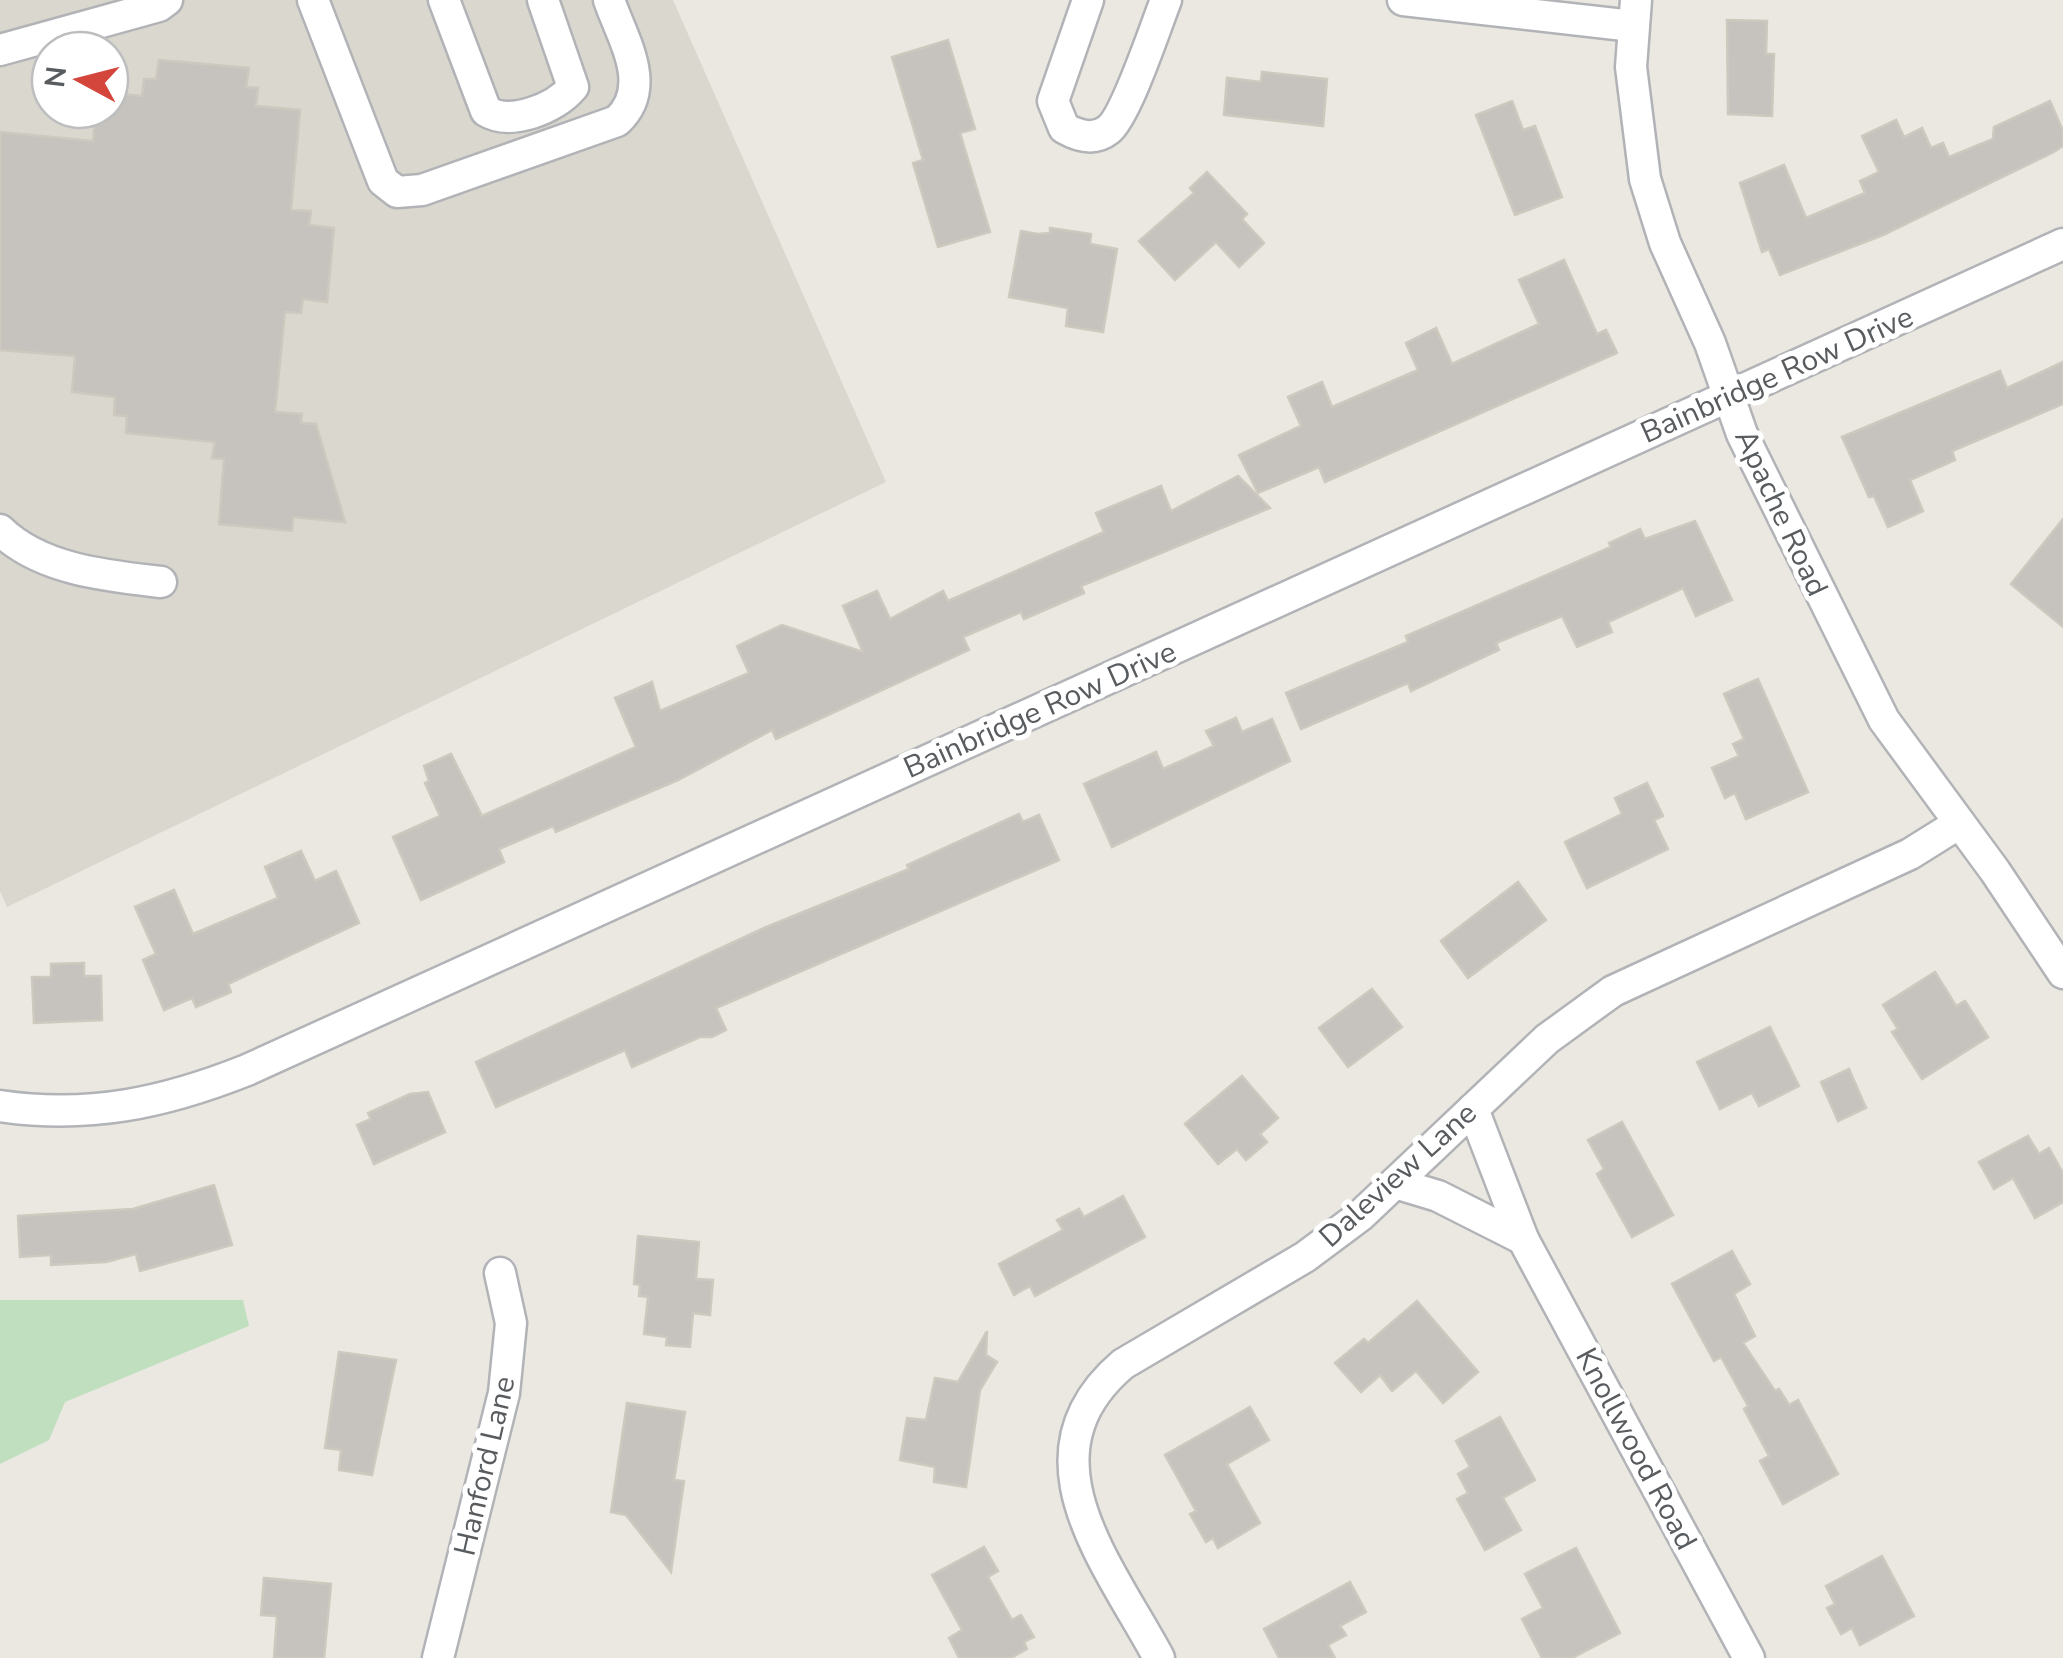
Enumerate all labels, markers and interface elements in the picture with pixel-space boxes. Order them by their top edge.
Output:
north arrow [30,30,130,130]
text: N [36,64,76,90]
street label: Bainbridge Row Drive [1634,296,1920,454]
street label: Apache Road [1724,423,1838,603]
street label: Bainbridge Row Drive [897,631,1183,789]
street label: Daleview Lane [1310,1093,1486,1257]
street label: Knollwood Road [1565,1341,1707,1557]
street label: Hanford Lane [444,1372,526,1560]

